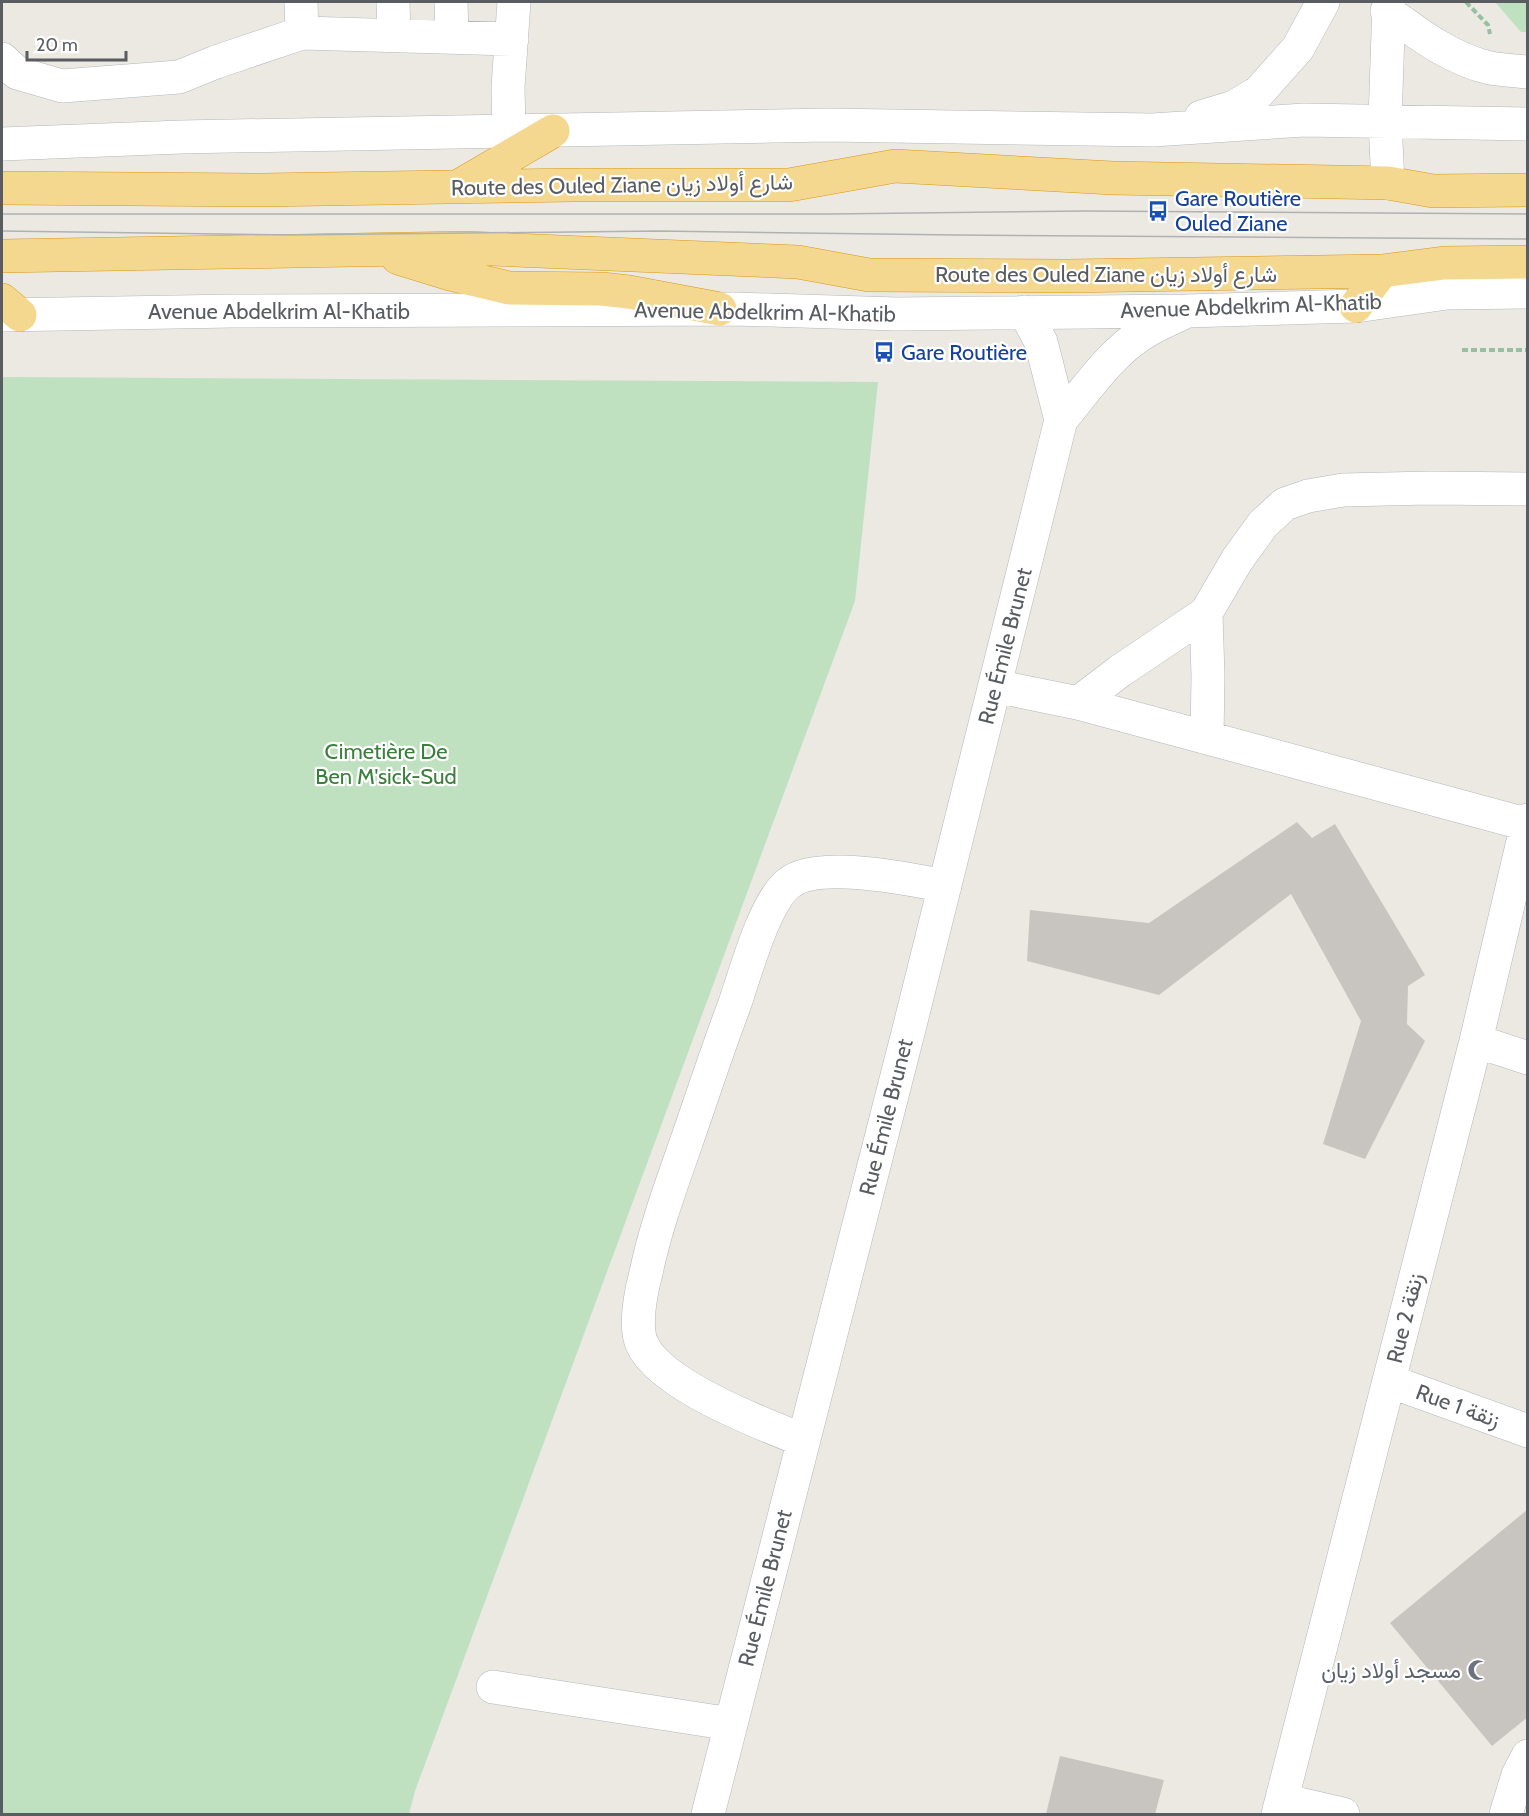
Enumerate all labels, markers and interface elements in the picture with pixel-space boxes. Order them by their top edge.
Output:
scale bar [27,24,126,62]
text: 20 m [36,34,78,56]
street label: Route des Ouled Ziane شارع أولاد زيان [451,169,793,202]
place label: Gare Routière Ouled Ziane [1175,185,1301,237]
bus stop icon: Gare Routière Ouled Ziane [1146,199,1170,223]
street label: Route des Ouled Ziane شارع أولاد زيان [935,261,1277,289]
street label: Avenue Abdelkrim Al-Khatib [1120,288,1382,324]
street label: Avenue Abdelkrim Al-Khatib [634,296,896,328]
street label: Avenue Abdelkrim Al-Khatib [148,298,410,325]
place label: Gare Routière [901,339,1027,366]
bus stop icon: Gare Routière [872,340,896,364]
street label: Rue Émile Brunet [972,564,1038,727]
park label: Cimetière De Ben M'sick-Sud [315,738,457,790]
street label: Rue Émile Brunet [853,1035,919,1198]
street label: Rue 2 زنقة [1381,1270,1429,1366]
street label: Rue 1 زنقة [1412,1378,1504,1434]
street label: Rue Émile Brunet [732,1506,798,1669]
place label: مسجد أولاد زيان [1321,1657,1461,1684]
mosque icon: مسجد أولاد زيان [1466,1658,1490,1682]

